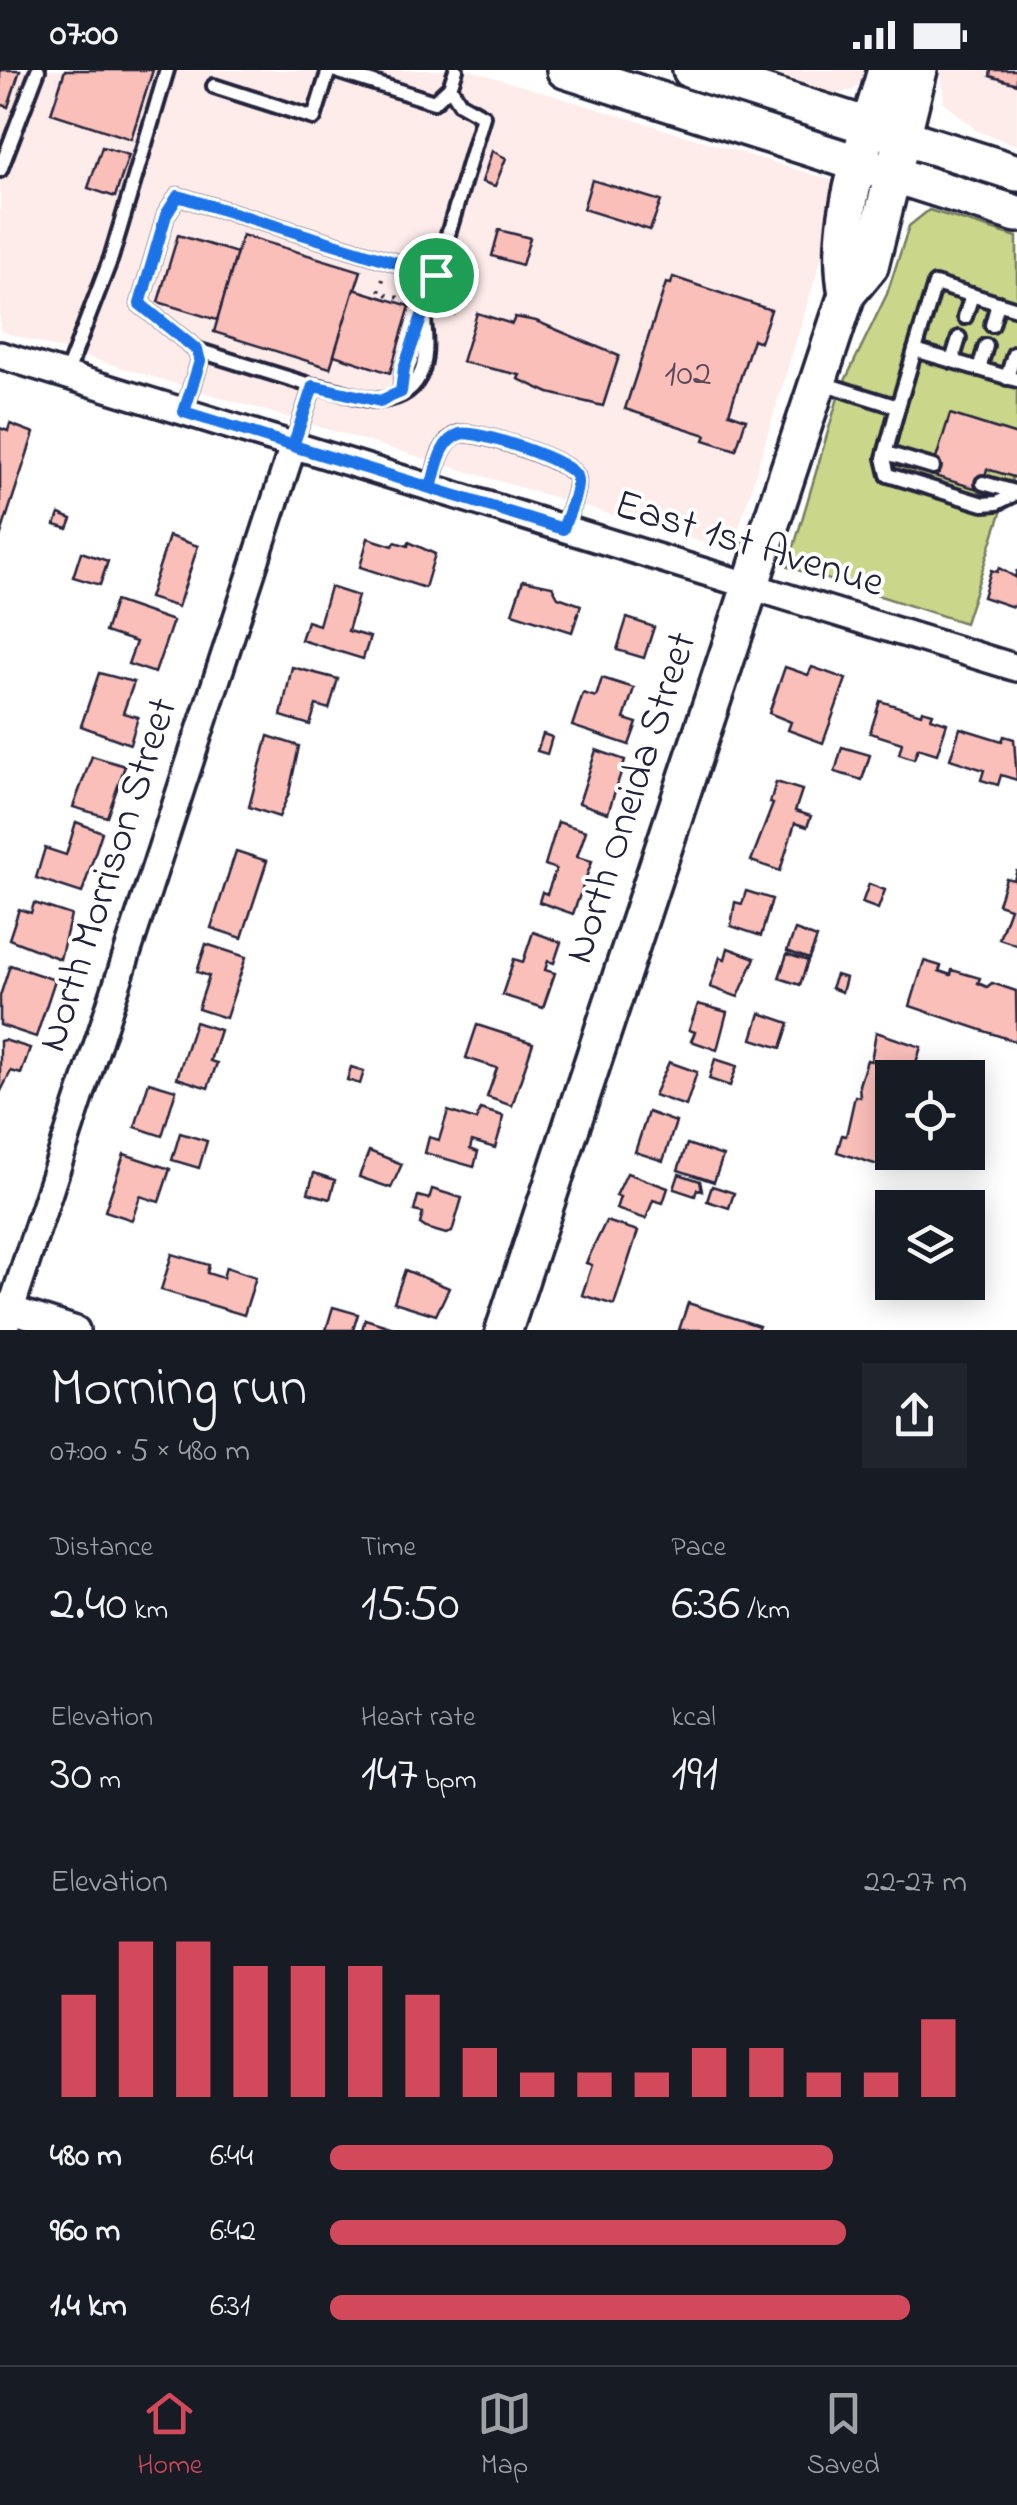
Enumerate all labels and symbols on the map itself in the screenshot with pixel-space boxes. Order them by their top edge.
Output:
pin [394,233,479,318]
house number: 102 [664,347,712,403]
street label: East 1st Avenue [607,475,892,615]
street label: North Oneida Street [550,624,714,972]
street label: North Morrison Street [23,690,195,1060]

